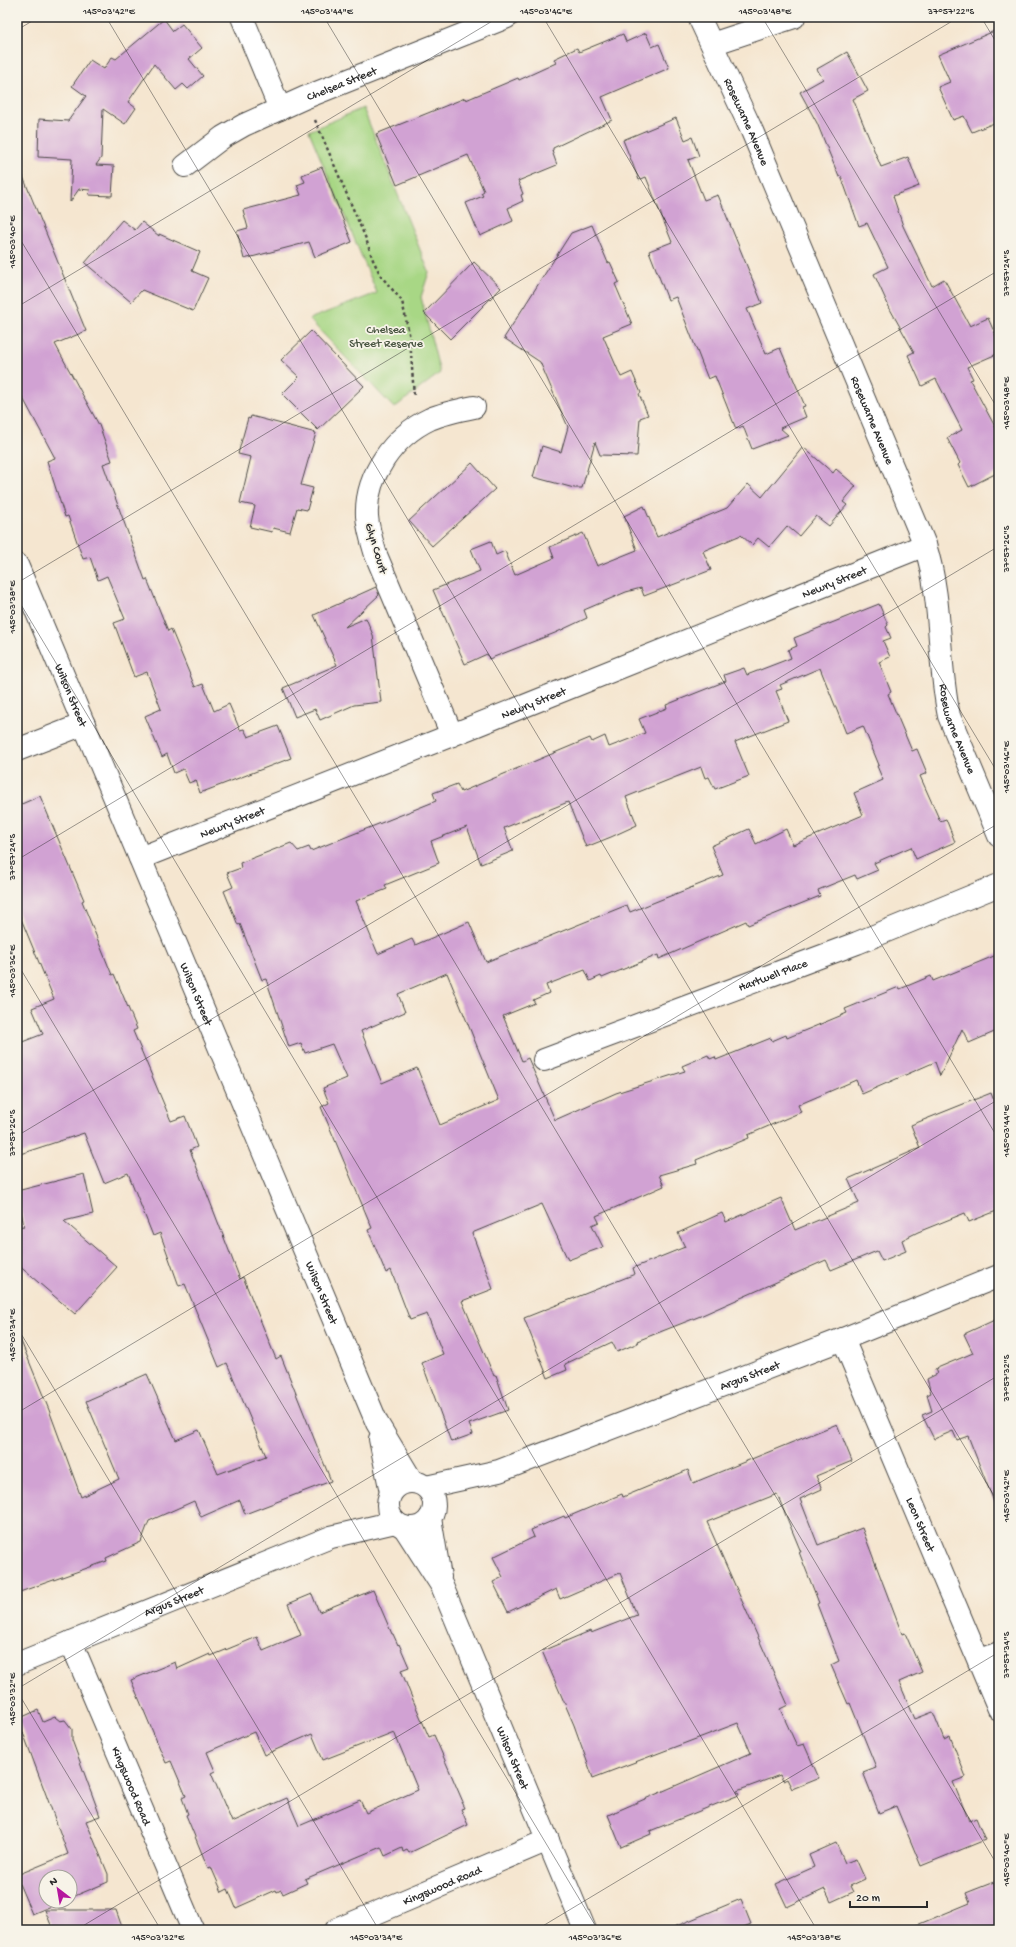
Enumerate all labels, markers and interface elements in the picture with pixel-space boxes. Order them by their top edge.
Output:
text: 145°03'42"E [82,6,136,18]
text: 145°03'44"E [300,6,354,18]
text: 145°03'46"E [519,6,573,18]
text: 145°03'48"E [738,6,792,18]
text: 37°57'22"S [927,6,975,18]
street label: Chelsea Street [305,64,380,105]
street label: Rosewarne Avenue [719,76,771,169]
text: 145°03'40"E [7,215,19,269]
text: 37°57'24"S [1001,249,1013,297]
park label: Chelsea Street Reserve [349,324,424,352]
street label: Rosewarne Avenue [846,375,896,468]
text: 145°03'48"E [1001,376,1013,430]
street label: Glyn Court [361,522,390,577]
text: 37°57'26"S [1001,525,1013,573]
street label: Newry Street [800,564,870,603]
text: 145°03'38"E [7,580,19,635]
street label: Wilson Street [50,662,89,730]
street label: Rosewarne Avenue [935,683,978,777]
street label: Newry Street [500,685,569,723]
text: 145°03'46"E [1001,740,1013,794]
street label: Newry Street [198,804,268,843]
text: 37°57'24"S [7,833,19,881]
text: 145°03'36"E [7,944,19,998]
street label: Hartwell Place [737,957,810,996]
street label: Wilson Street [176,961,215,1029]
text: 145°03'44"E [1001,1104,1013,1158]
text: 37°57'26"S [7,1109,19,1157]
street label: Wilson Street [301,1260,340,1328]
text: 145°03'34"E [7,1308,19,1362]
text: 37°57'32"S [1001,1354,1013,1402]
street label: Argus Street [718,1359,783,1395]
text: 145°03'42"E [1001,1469,1013,1523]
street label: Leon Street [902,1496,937,1555]
street label: Argus Street [143,1584,207,1621]
text: 37°57'34"S [1001,1631,1013,1679]
text: 145°03'32"E [7,1672,19,1726]
street label: Wilson Street [492,1725,531,1793]
street label: Kingswood Road [107,1745,153,1829]
text: 145°03'40"E [1001,1833,1013,1887]
street label: Kingswood Road [401,1864,485,1910]
north arrow [38,1869,78,1909]
text: N [48,1875,60,1889]
scale bar [850,1883,927,1909]
text: 20 m [856,1892,881,1906]
text: 145°03'32"E [131,1932,185,1944]
text: 145°03'34"E [349,1932,403,1944]
text: 145°03'36"E [568,1932,622,1944]
text: 145°03'38"E [787,1932,841,1944]

